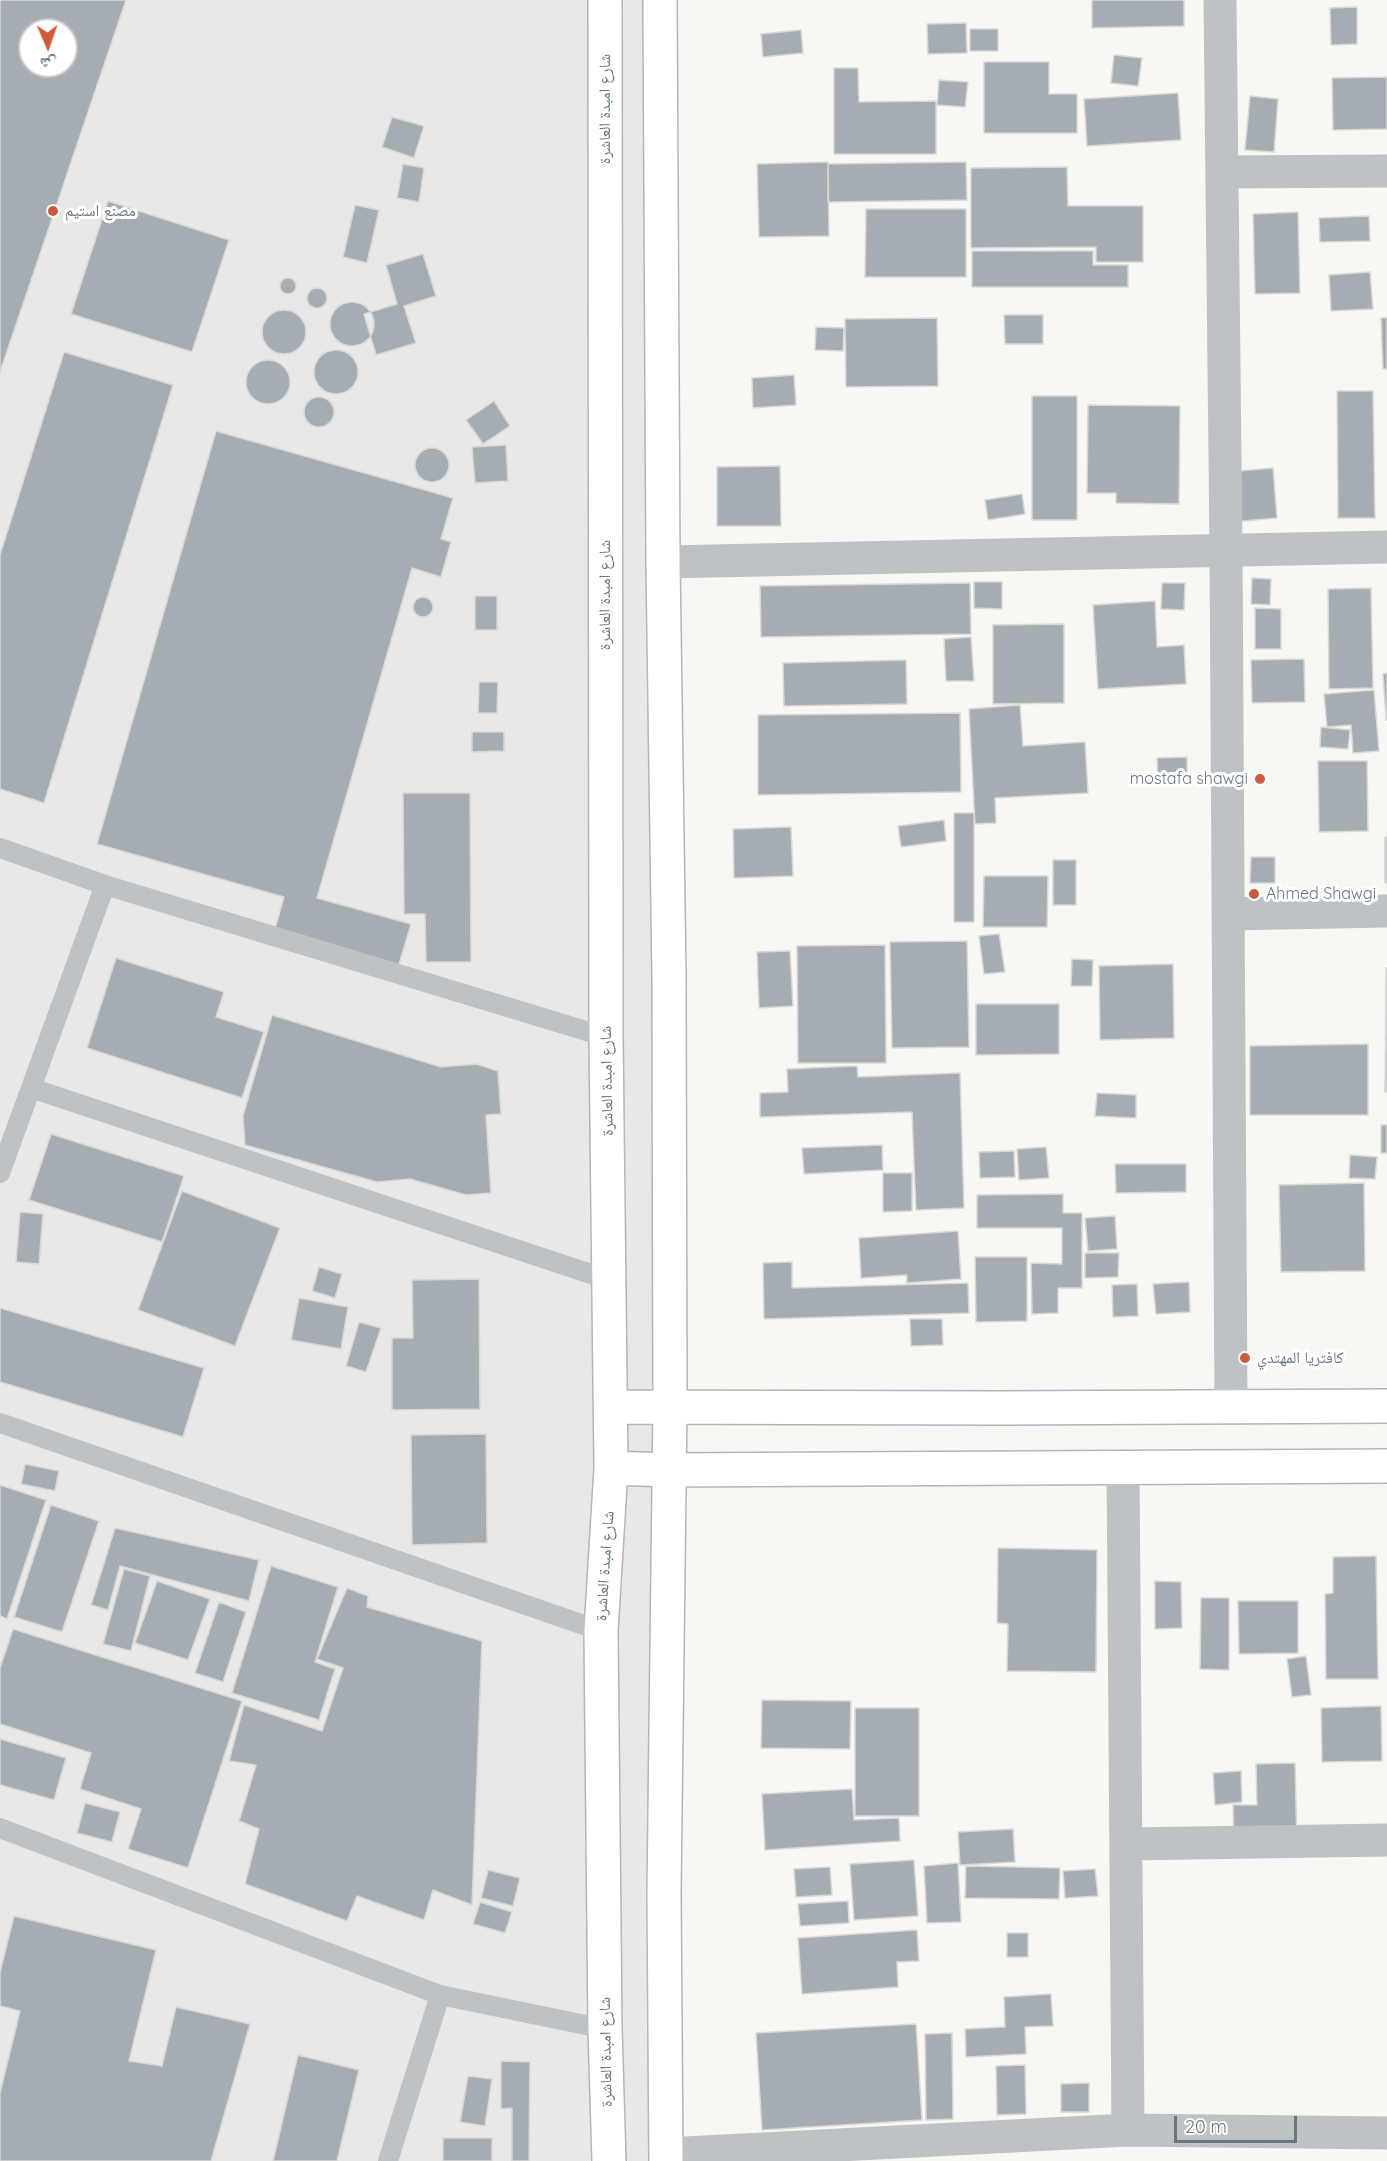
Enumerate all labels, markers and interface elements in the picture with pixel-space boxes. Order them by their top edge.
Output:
north arrow [18,18,78,78]
text: ش [40,54,57,74]
street label: شارع امبدة العاشرة [595,54,615,164]
place label: مصنع استيم [65,201,136,221]
marker: مصنع استيم [46,204,60,218]
street label: شارع امبدة العاشرة [595,540,615,650]
place label: mostafa shawgi [1130,769,1248,789]
marker: mostafa shawgi [1253,772,1267,786]
place label: Ahmed Shawgi [1266,884,1376,904]
marker: Ahmed Shawgi [1247,887,1261,901]
street label: شارع امبدة العاشرة [596,1026,618,1136]
place label: كافتريا المهتدي [1257,1348,1344,1368]
marker: كافتريا المهتدي [1238,1351,1252,1365]
street label: شارع امبدة العاشرة [592,1510,618,1622]
street label: شارع امبدة العاشرة [595,1997,617,2107]
scale bar [1177,2104,1300,2142]
text: 20 m [1185,2115,1227,2138]

